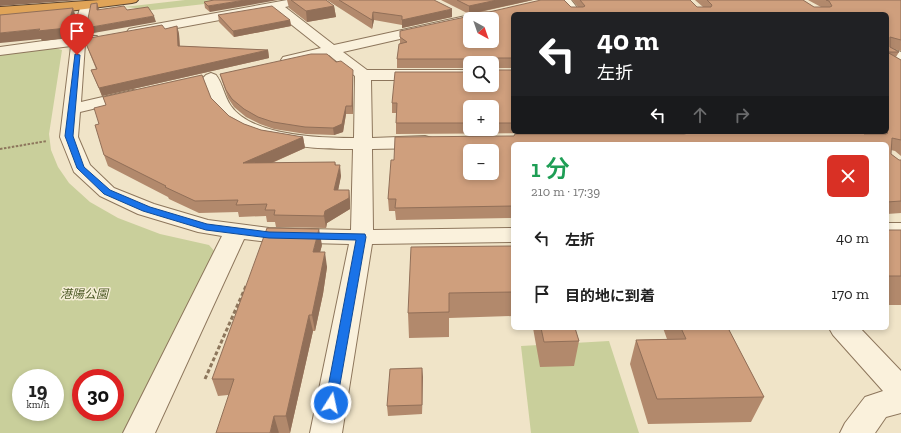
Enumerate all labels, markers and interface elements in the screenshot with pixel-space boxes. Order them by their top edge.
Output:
north arrow [463,12,499,48]
map controls [463,12,499,180]
pin [60,14,94,55]
icon: arrive [66,20,88,42]
text: 40 m [597,24,659,57]
icon: left [531,28,583,80]
button: search [463,56,499,92]
text: 左折 [597,62,633,84]
button: + [463,100,499,136]
icon: left [647,104,669,126]
icon: ahead [689,104,711,126]
icon: right [731,104,753,126]
button: − [463,144,499,180]
text: 1 分 [531,154,569,183]
button: close [827,155,869,197]
text: 210 m · 17:39 [531,184,600,199]
icon: left [531,227,553,249]
text: 40 m [836,229,869,247]
text: 左折 [565,231,595,249]
icon: arrive [531,283,553,305]
text: 170 m [831,285,869,303]
park label: 港陽公園 [60,287,110,301]
text: 目的地に到着 [565,287,655,305]
speed limit sign: 30 [72,369,124,421]
text: 19 [29,378,47,402]
position arrow [310,382,352,424]
text: km/h [27,399,49,411]

